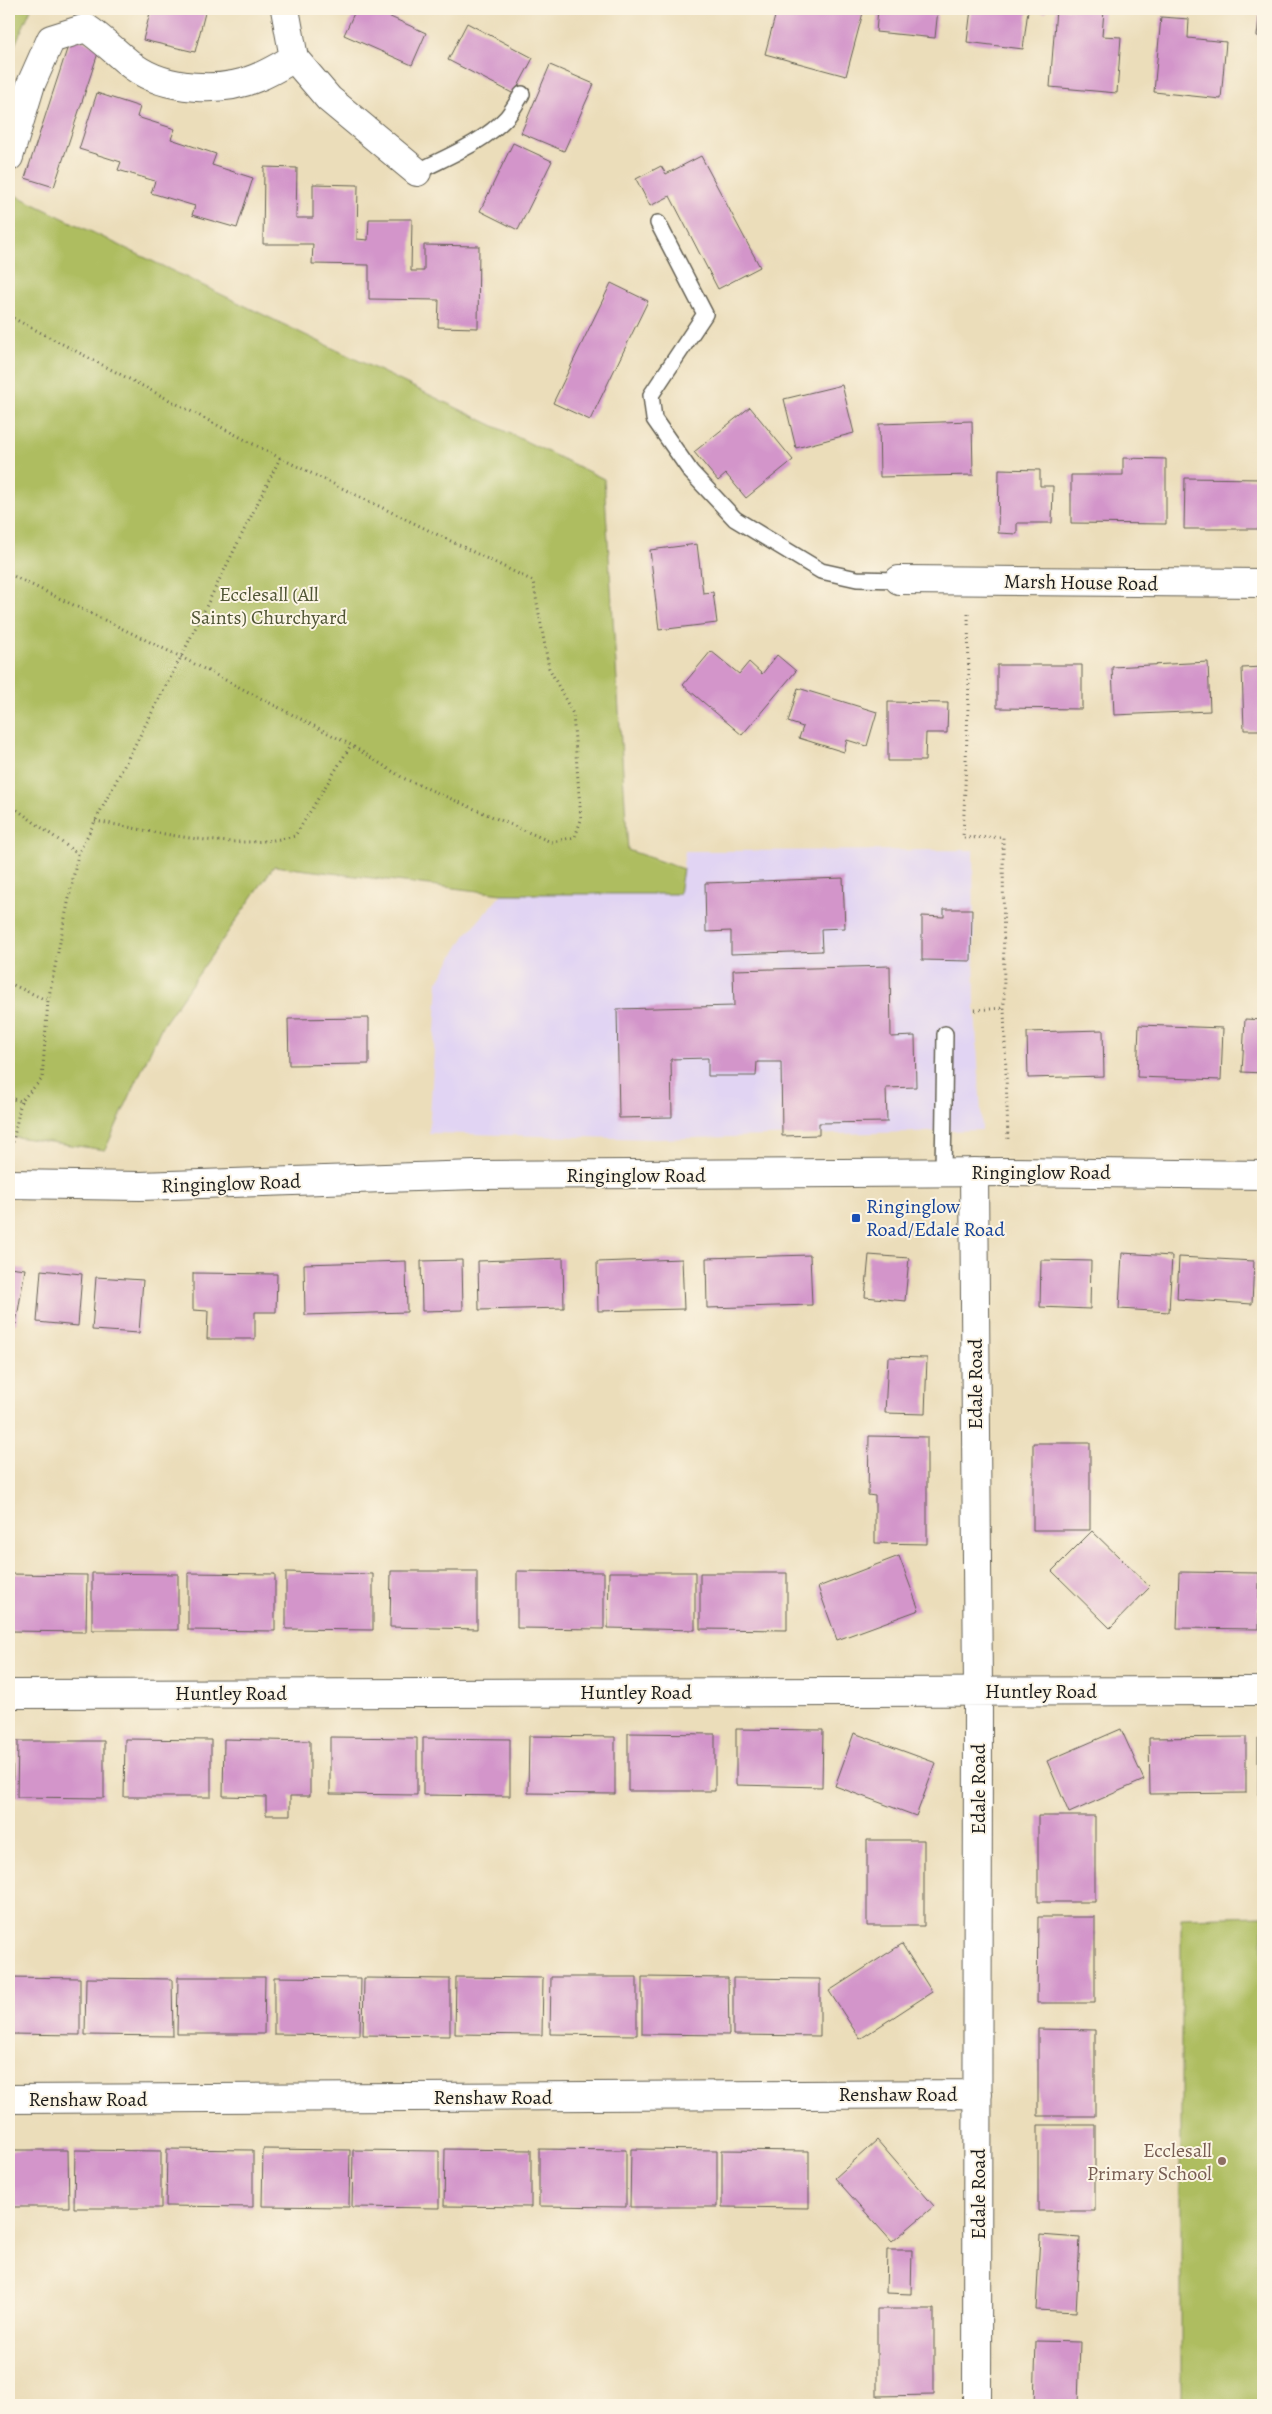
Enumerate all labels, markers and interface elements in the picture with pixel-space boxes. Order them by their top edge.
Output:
street label: Marsh House Road [1004,568,1159,597]
park label: Ecclesall (All Saints) Churchyard [191,581,348,631]
street label: Ringinglow Road [971,1159,1111,1186]
street label: Ringinglow Road [566,1162,706,1189]
street label: Ringinglow Road [161,1168,301,1199]
place label: Ringinglow Road/Edale Road [866,1193,1005,1243]
marker: Ringinglow Road/Edale Road [850,1212,862,1224]
street label: Edale Road [962,1338,989,1429]
street label: Huntley Road [985,1678,1097,1705]
street label: Huntley Road [580,1679,692,1706]
street label: Huntley Road [175,1680,287,1707]
street label: Edale Road [965,1743,992,1834]
street label: Renshaw Road [839,2081,958,2108]
street label: Renshaw Road [434,2084,553,2111]
street label: Renshaw Road [29,2086,148,2113]
place label: Ecclesall Primary School [1087,2137,1212,2187]
street label: Edale Road [965,2148,992,2239]
marker: Ecclesall Primary School [1216,2155,1228,2167]

